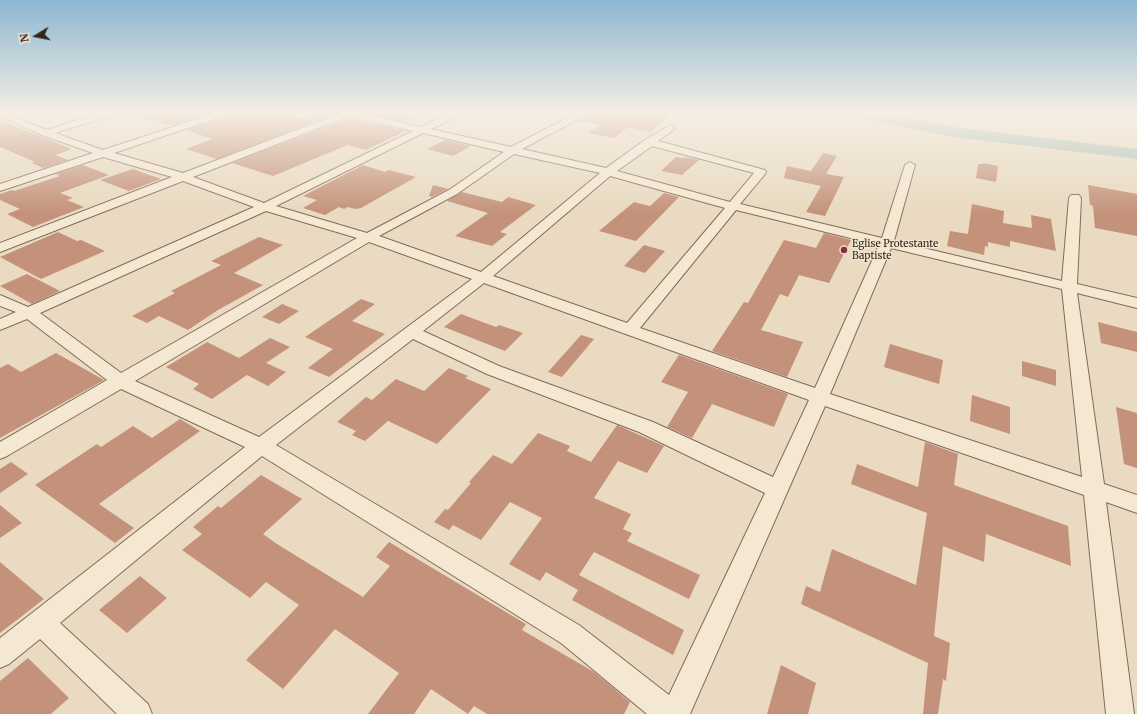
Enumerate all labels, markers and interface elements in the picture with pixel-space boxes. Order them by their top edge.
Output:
north arrow [16,16,56,56]
text: N [17,33,32,44]
place label: Eglise Protestante Baptiste [852,238,938,262]
marker: Eglise Protestante Baptiste [839,245,849,255]

